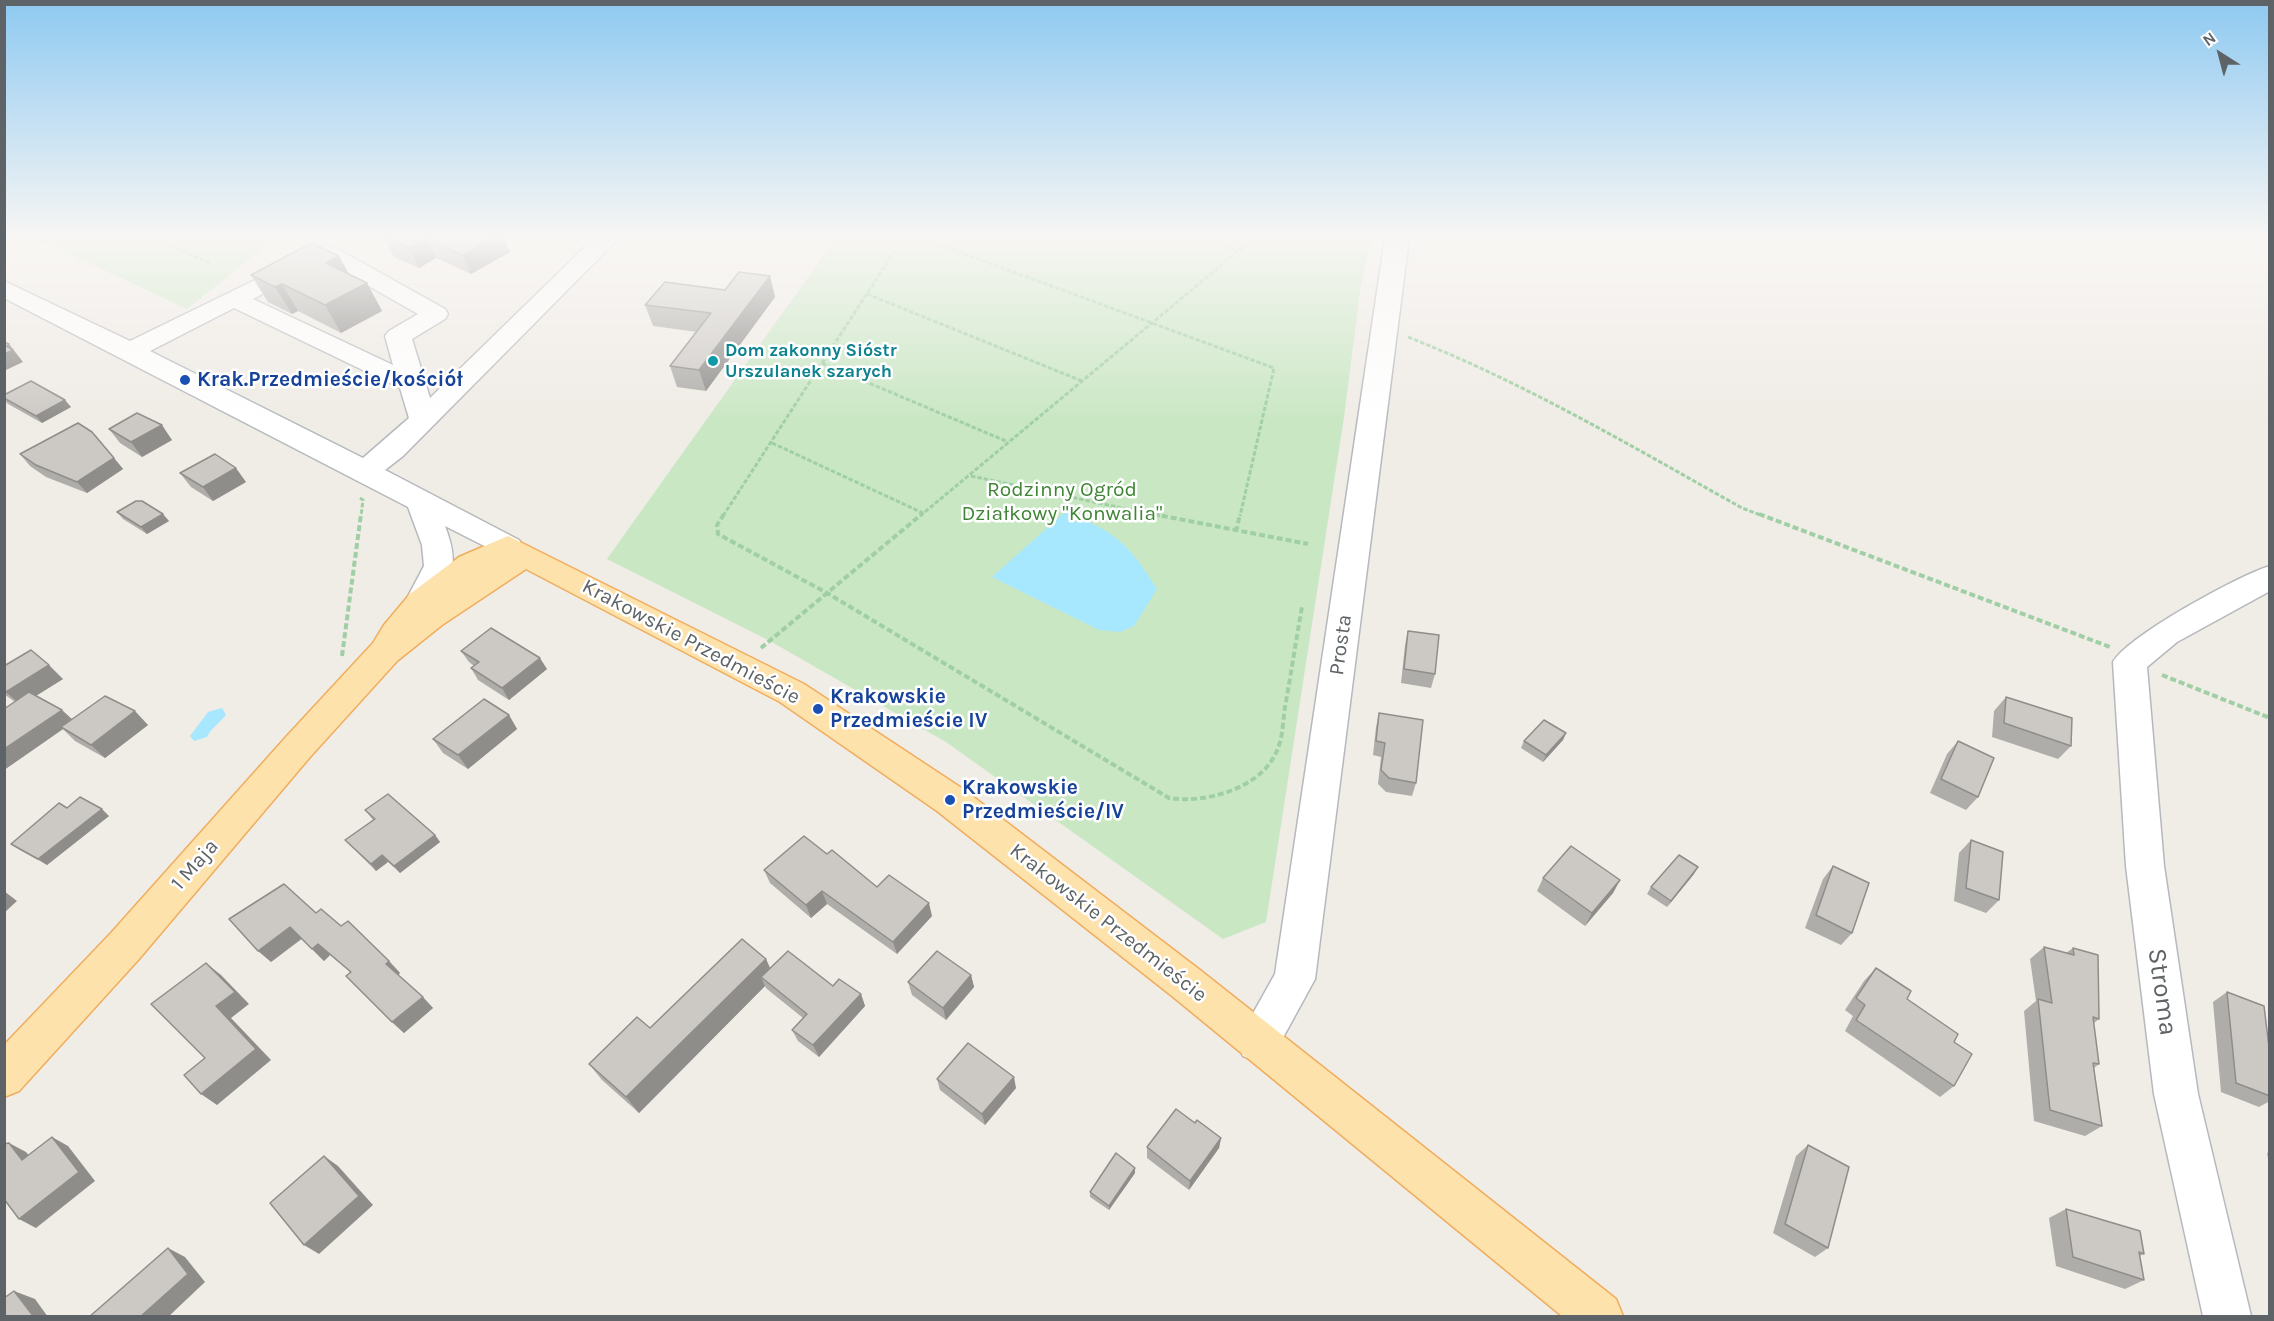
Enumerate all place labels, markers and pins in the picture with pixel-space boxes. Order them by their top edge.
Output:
place label: Dom zakonny Sióstr Urszulanek szarych [725,340,897,382]
marker: Dom zakonny Sióstr Urszulanek szarych [706,354,720,368]
place label: Krak.Przedmieście/kościół [197,367,463,393]
marker: Krak.Przedmieście/kościół [178,373,192,387]
place label: Krakowskie Przedmieście IV [830,684,987,734]
marker: Krakowskie Przedmieście IV [811,702,825,716]
place label: Krakowskie Przedmieście/IV [962,775,1124,825]
marker: Krakowskie Przedmieście/IV [943,793,957,807]

